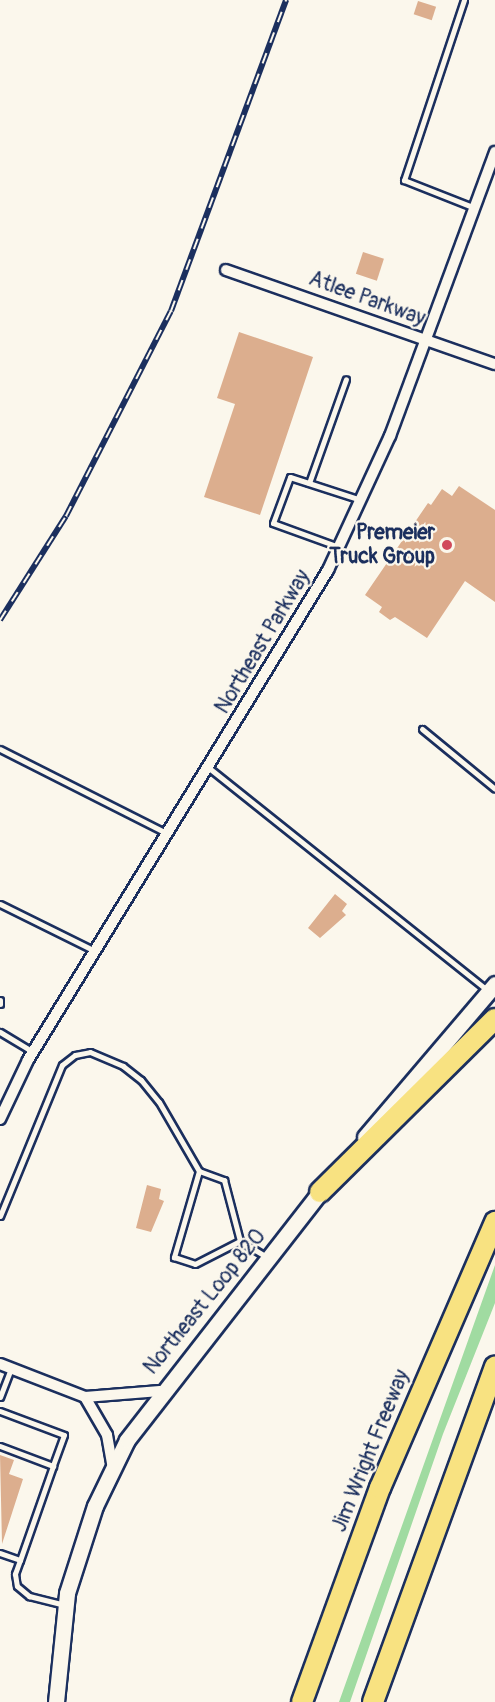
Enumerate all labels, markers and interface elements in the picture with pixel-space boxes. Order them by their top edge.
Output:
street label: Atlee Parkway [305,266,429,332]
place label: Premeier Truck Group [329,520,435,570]
marker: Premeier Truck Group [440,538,454,552]
street label: Northeast Parkway [210,565,316,719]
street label: Northeast Loop 820 [139,1224,271,1380]
street label: Jim Wright Freeway [327,1366,415,1536]

